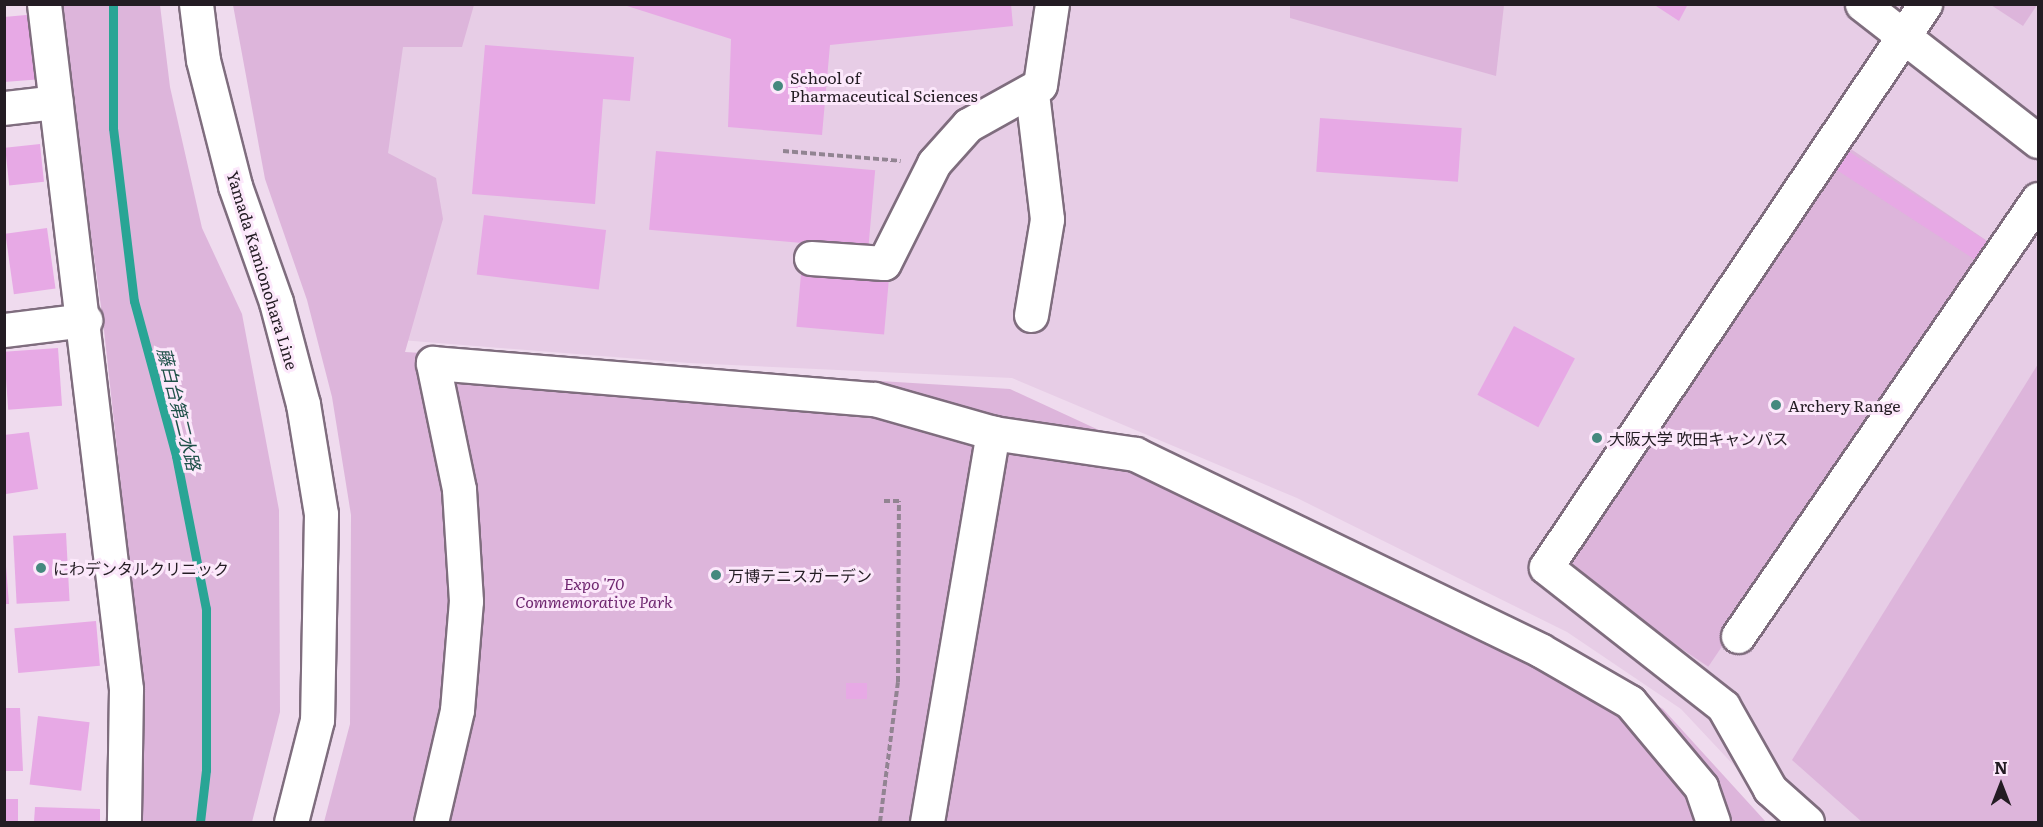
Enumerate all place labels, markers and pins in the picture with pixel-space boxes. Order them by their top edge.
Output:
place label: School of Pharmaceutical Sciences [790,67,978,105]
marker: School of Pharmaceutical Sciences [771,79,785,93]
place label: Archery Range [1788,395,1901,415]
marker: Archery Range [1769,398,1783,412]
place label: 大阪大学 吹田キャンパス [1609,428,1788,448]
marker: 大阪大学 吹田キャンパス [1590,431,1604,445]
place label: にわデンタルクリニック [53,558,229,578]
marker: にわデンタルクリニック [34,561,48,575]
place label: 万博テニスガーデン [728,565,872,585]
marker: 万博テニスガーデン [709,568,723,582]

